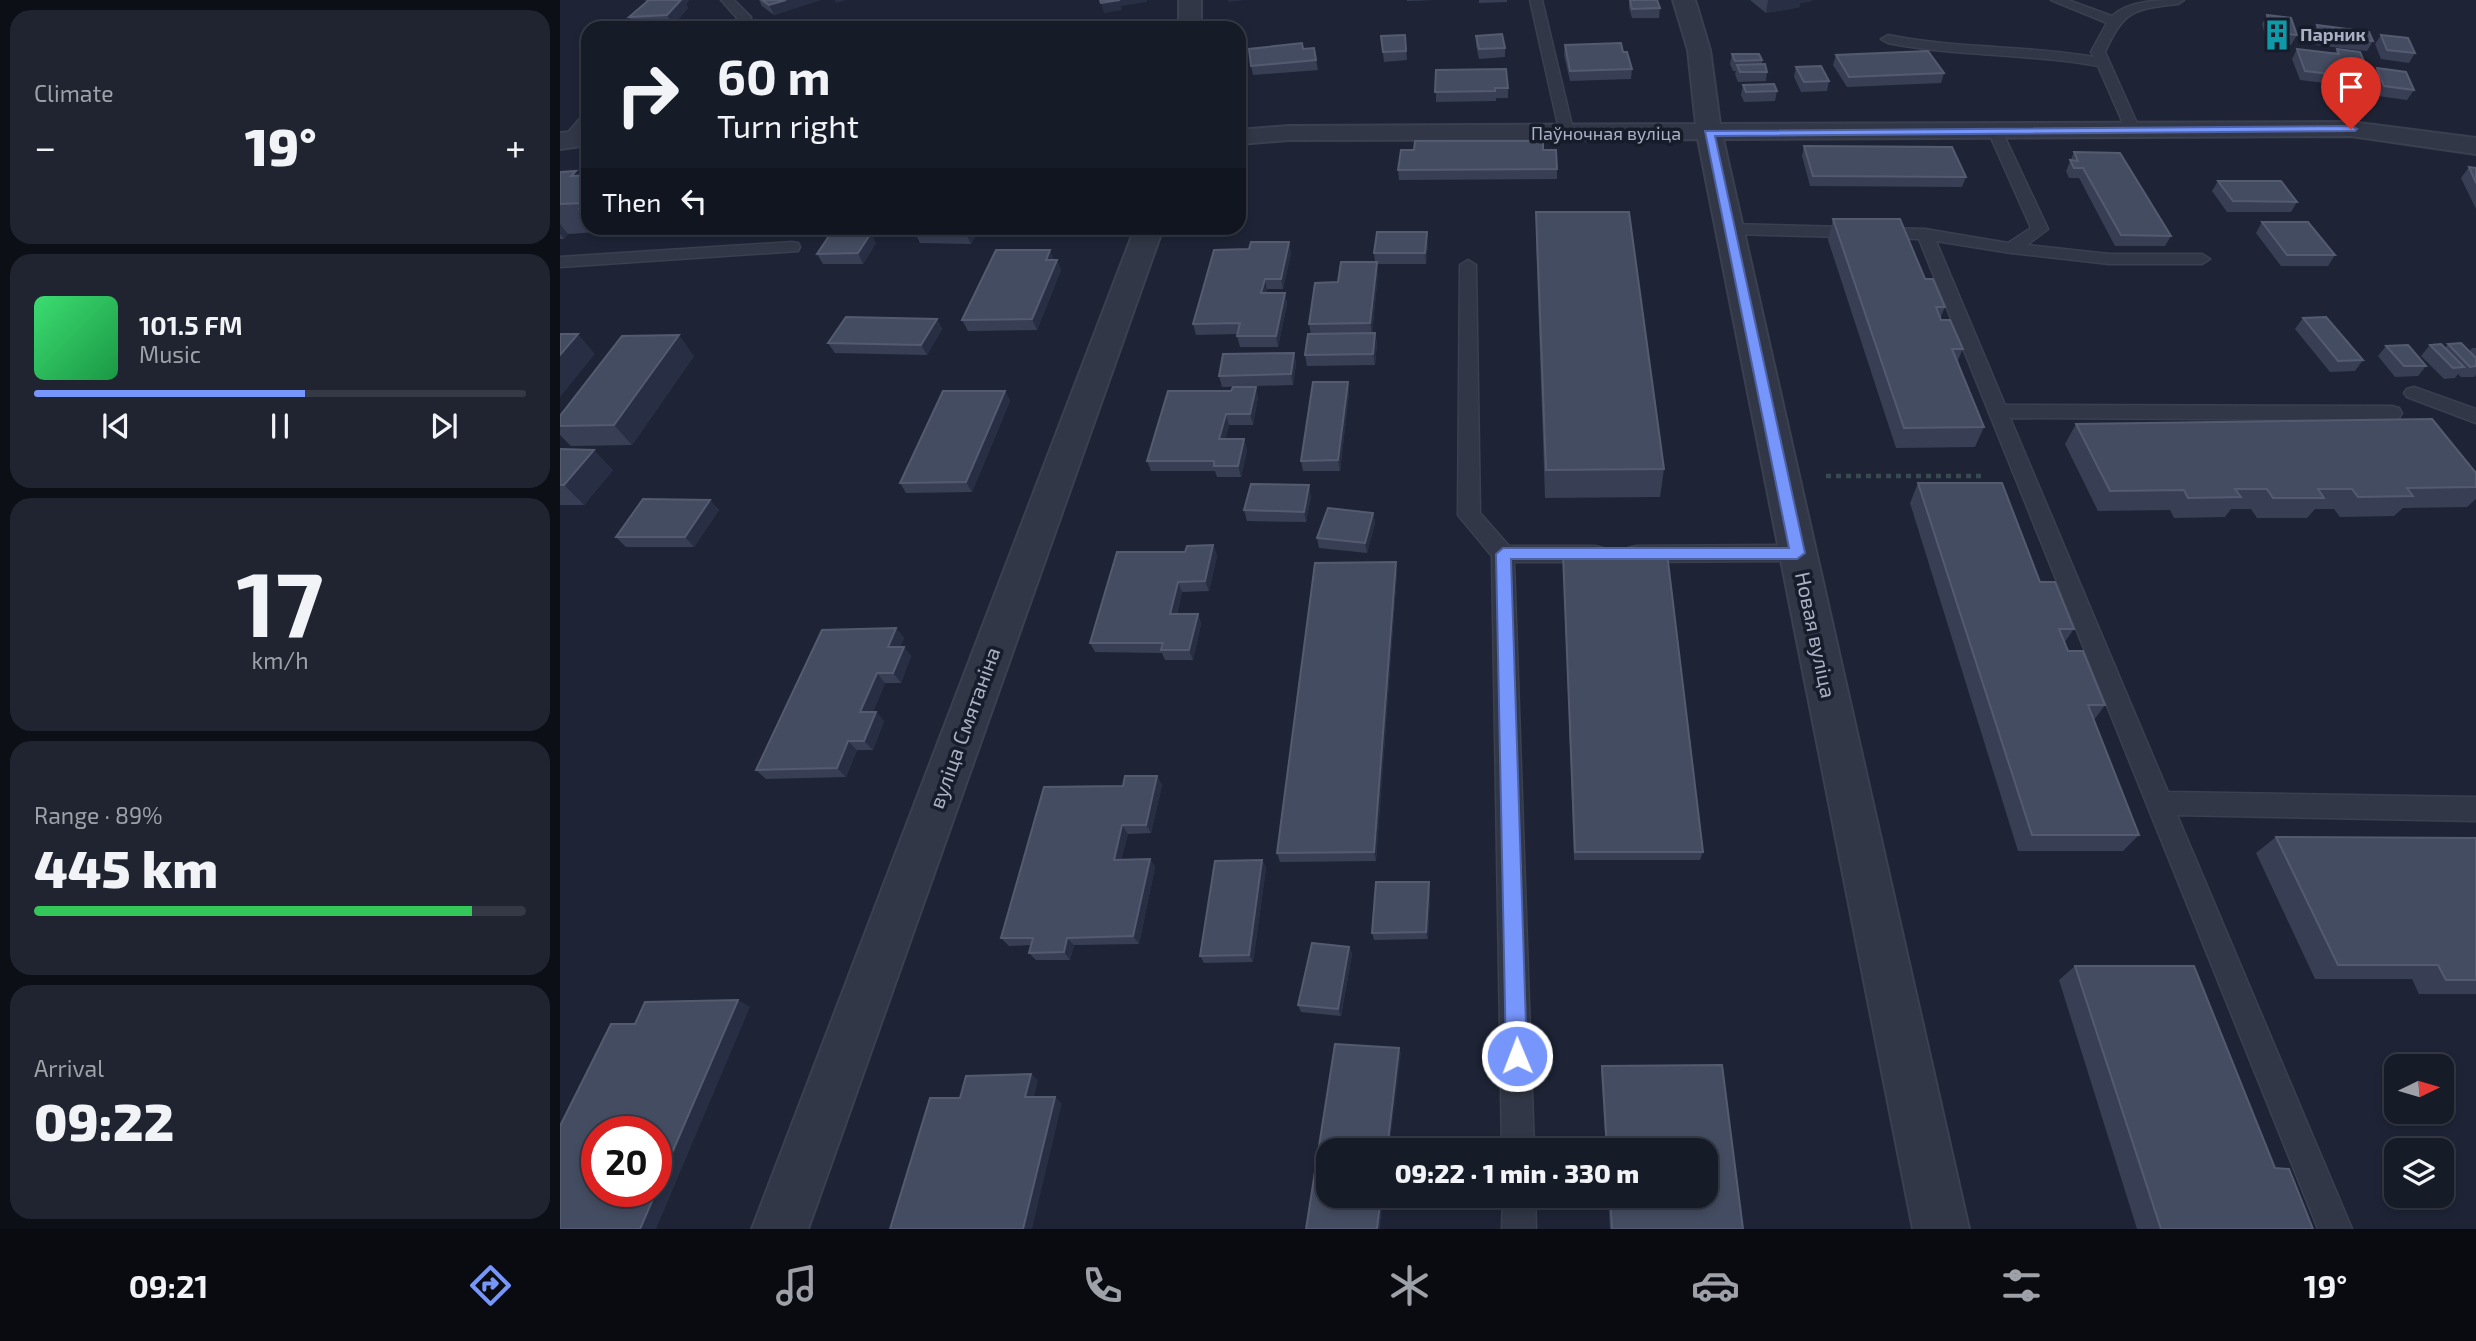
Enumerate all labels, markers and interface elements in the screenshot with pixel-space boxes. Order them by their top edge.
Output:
building icon: Парник [2260,18,2294,52]
place label: Парник [2300,23,2366,45]
text: 60 m [717,46,831,105]
icon: right [602,49,693,140]
pin [2321,57,2381,129]
icon: arrive [2332,68,2370,106]
text: Climate [34,79,114,107]
text: Turn right [717,106,859,144]
text: 19° [245,114,317,176]
street label: Паўночная вуліца [1531,122,1681,144]
text: − [34,123,56,169]
text: + [505,123,526,169]
icon: left [675,182,713,220]
text: Then [602,186,661,217]
text: 101.5 FM [139,309,242,340]
text: Music [139,340,201,368]
icon: previous [97,407,135,445]
icon: pause [261,407,299,445]
icon: next [425,407,463,445]
text: 17 [236,546,324,655]
street label: Новая вуліца [1790,569,1842,700]
street label: вуліца Смятаніна [923,643,1005,812]
text: km/h [251,646,309,674]
text: Range · 89% [34,801,163,829]
text: 445 km [34,836,218,898]
position arrow [1480,1019,1554,1093]
text: Arrival [34,1054,104,1082]
north arrow [2384,1054,2454,1124]
map controls [2384,1054,2454,1208]
text: 09:22 [34,1089,174,1151]
speed limit sign: 20 [581,1116,672,1207]
button: layers [2384,1138,2454,1208]
text: 09:22 · 1 min · 330 m [1395,1157,1639,1188]
icon: directions [466,1261,515,1310]
icon: music [772,1261,821,1310]
icon: phone [1078,1261,1127,1310]
icon: climate [1385,1261,1434,1310]
icon: car [1691,1261,1740,1310]
icon: filters [1997,1261,2046,1310]
text: 09:21 [129,1266,208,1304]
text: 19° [2304,1266,2347,1304]

